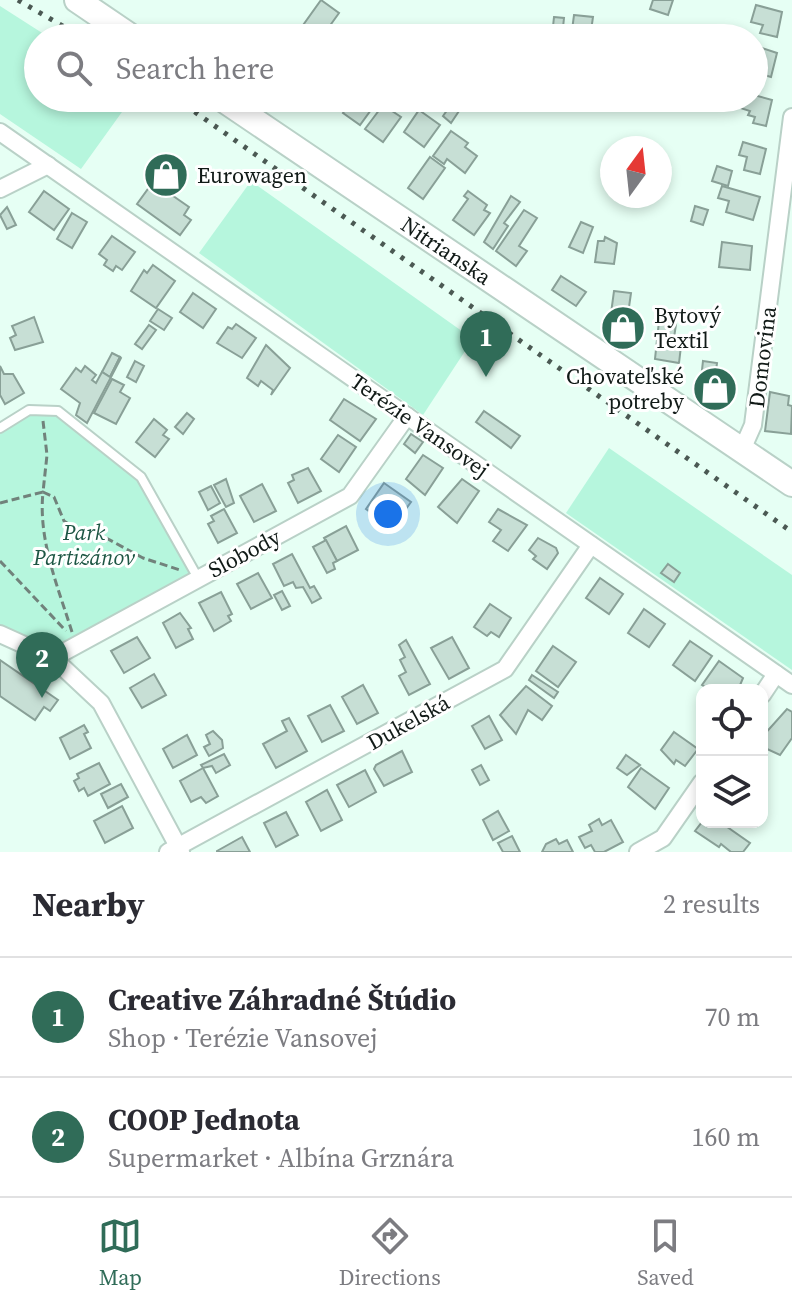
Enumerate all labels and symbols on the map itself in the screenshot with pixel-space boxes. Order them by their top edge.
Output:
north arrow [600,136,672,208]
shop icon: Eurowagen [142,151,190,199]
place label: Eurowagen [197,160,307,190]
street label: Nitrianska [395,209,498,292]
place label: Bytový Textil [654,300,722,355]
shop icon: Bytový Textil [599,304,647,352]
street label: Domovina [741,304,783,409]
pin: 1 [460,311,512,377]
place label: Chovateľské potreby [566,361,685,416]
shop icon: Chovateľské potreby [691,365,739,413]
street label: Terézie Vansovej [345,366,495,484]
your location [368,494,408,534]
park label: Park Partizánov [32,517,135,572]
street label: Slobody [203,521,286,584]
pin: 2 [16,632,68,698]
street label: Dukelská [361,687,455,757]

